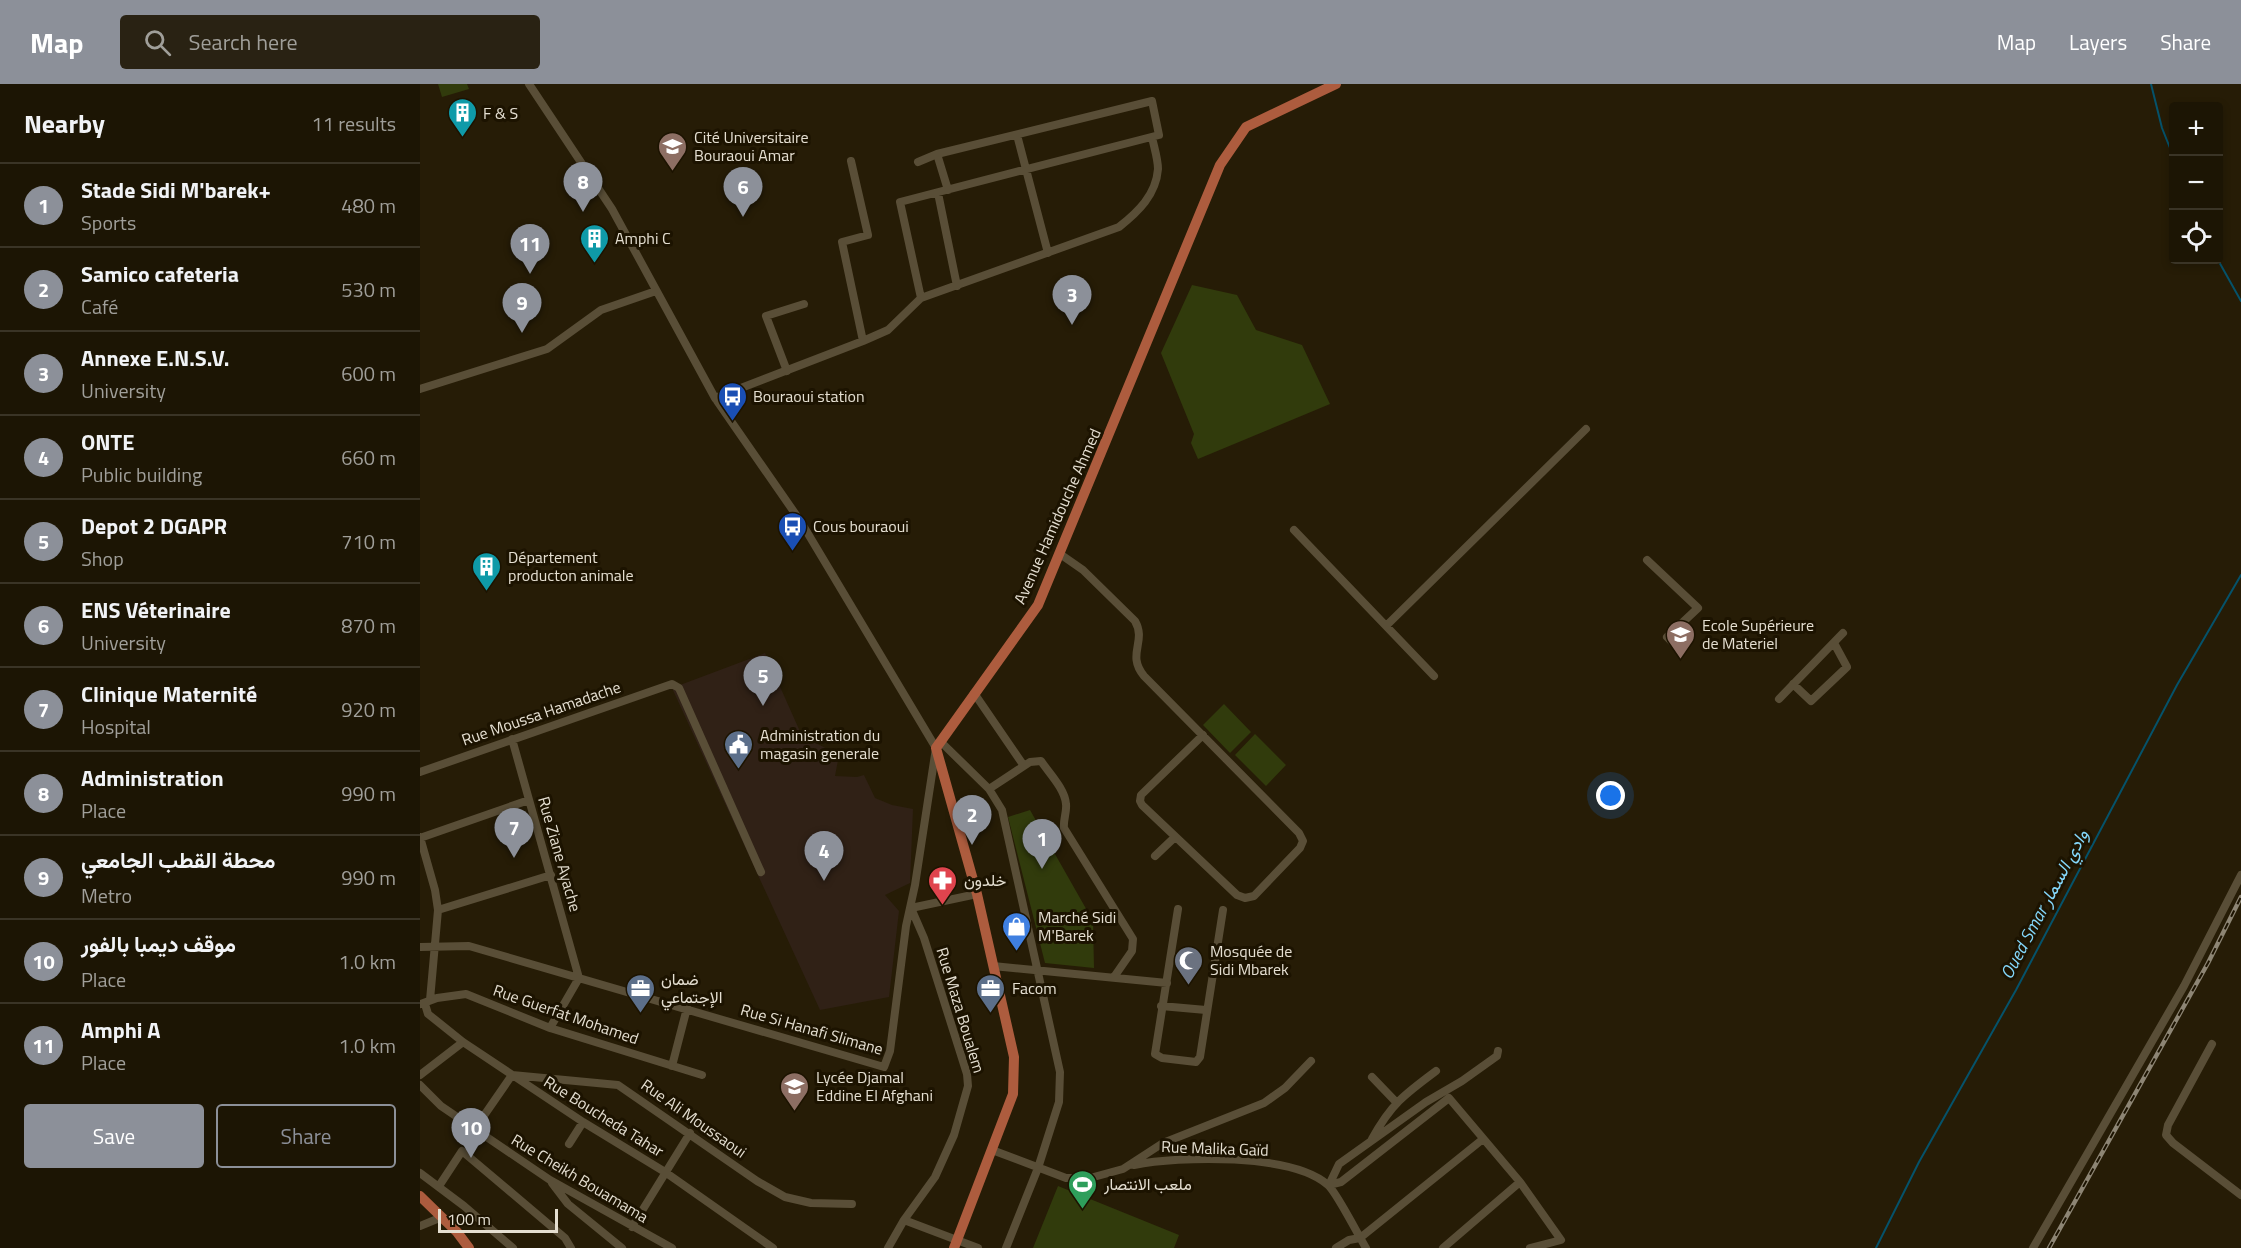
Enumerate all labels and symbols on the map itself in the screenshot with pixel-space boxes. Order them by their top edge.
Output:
building icon: F & S [446,97,478,139]
place label: F & S [483,101,518,125]
place label: Cité Universitaire Bouraoui Amar [694,125,809,167]
school or university icon: Cité Universitaire Bouraoui Amar [657,130,689,172]
pin: 8 [564,162,602,212]
pin: 6 [724,168,762,217]
building icon: Amphi C [578,222,610,264]
pin: 11 [510,224,550,274]
place label: Amphi C [615,226,671,250]
pin: 3 [1052,276,1092,325]
pin: 9 [502,284,542,333]
bus stop icon: Bouraoui station [716,380,748,422]
place label: Bouraoui station [753,384,865,408]
street label: Avenue Hamidouche Ahmed [1007,424,1107,608]
bus stop icon: Cous bouraoui [776,510,808,552]
place label: Cous bouraoui [813,514,909,538]
place label: Département producton animale [508,545,634,587]
building icon: Département producton animale [471,550,503,592]
place label: Ecole Supérieure de Materiel [1702,613,1814,655]
school or university icon: Ecole Supérieure de Materiel [1665,618,1697,660]
pin: 5 [744,656,782,706]
street label: Rue Moussa Hamadache [458,674,624,752]
place label: Administration du magasin generale [760,723,880,765]
public building icon: Administration du magasin generale [723,728,755,770]
your location [1596,781,1625,810]
street label: Rue Ziane Ayache [532,794,588,914]
pin: 2 [952,796,992,845]
pin: 7 [494,808,533,858]
pin: 1 [1022,820,1062,869]
water label: Oued Smar وادي السمار [1993,824,2097,985]
pin: 4 [804,832,844,881]
pharmacy icon: خلدون [927,864,959,906]
place label: خلدون [964,868,1007,892]
place label: Marché Sidi M'Barek [1038,905,1116,947]
shop icon: Marché Sidi M'Barek [1001,910,1033,952]
place label: Mosquée de Sidi Mbarek [1210,939,1292,981]
street label: Rue Maza Boualem [930,944,992,1076]
mosque icon: Mosquée de Sidi Mbarek [1173,944,1205,986]
place label: ضمان الإجتماعي [661,967,722,1011]
office icon: ضمان الإجتماعي [624,972,656,1014]
office icon: Facom [975,972,1007,1014]
place label: Facom [1012,976,1057,1000]
street label: Rue Guerfat Mohamed [490,978,642,1050]
street label: Rue Si Hanafi Slimane [738,997,886,1061]
place label: Lycée Djamal Eddine El Afghani [816,1065,933,1107]
street label: Rue Boucheda Tahar [539,1069,669,1163]
school or university icon: Lycée Djamal Eddine El Afghani [779,1070,811,1112]
street label: Rue Ali Moussaoui [636,1073,752,1163]
pin: 10 [452,1108,490,1158]
street label: Rue Cheikh Bouamama [507,1127,653,1229]
street label: Rue Malika Gaïd [1161,1134,1269,1162]
sports icon: ملعب الانتصار [1067,1168,1099,1210]
place label: ملعب الانتصار [1103,1172,1192,1196]
scale bar [438,1206,558,1234]

